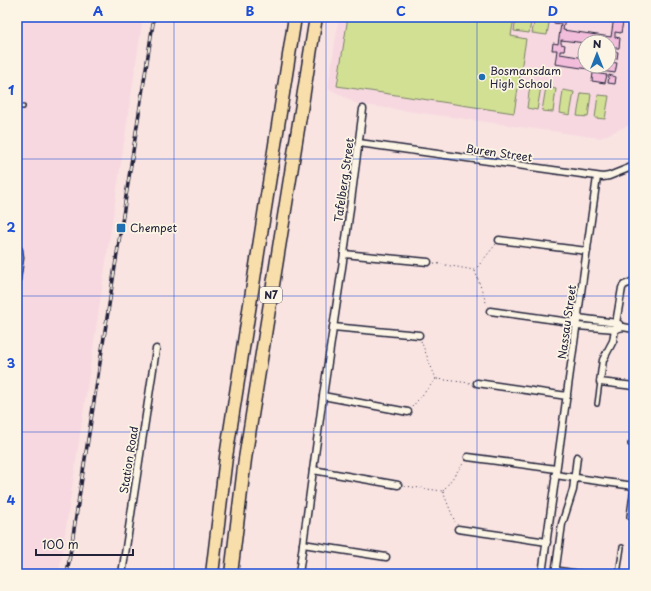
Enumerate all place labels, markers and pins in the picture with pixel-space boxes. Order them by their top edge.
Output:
place label: Bosmansdam High School [490,62,561,92]
marker: Bosmansdam High School [477,72,487,82]
place label: Chempet [130,219,178,236]
marker: Chempet [115,222,127,234]

